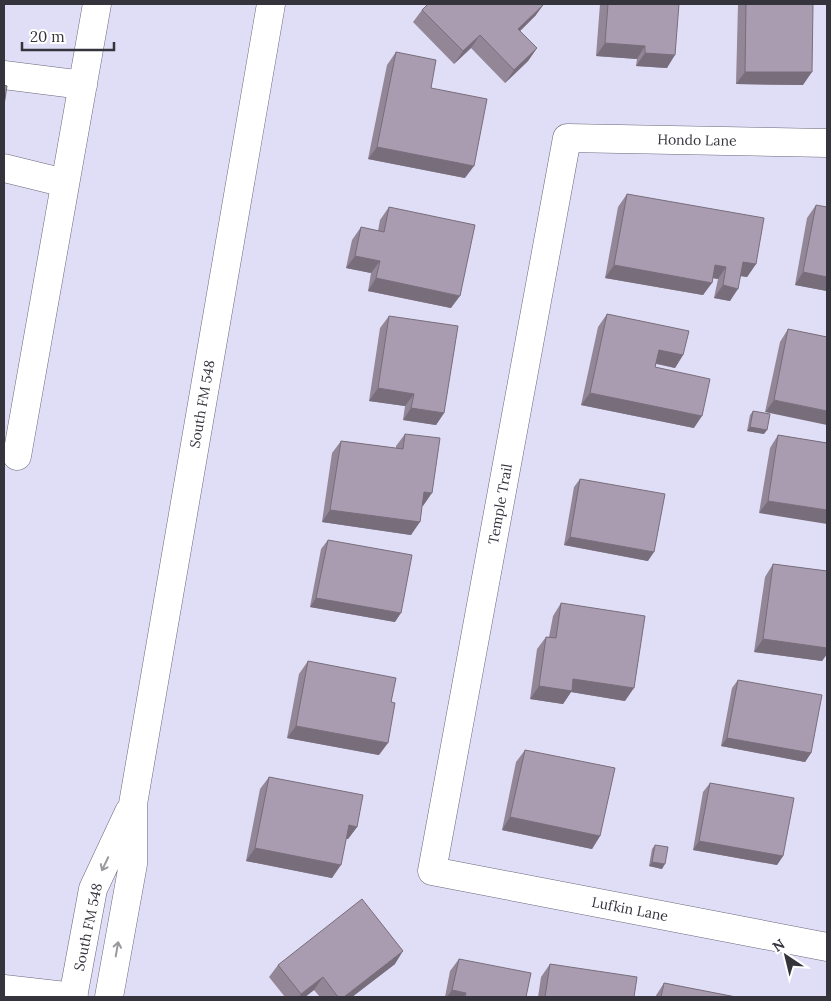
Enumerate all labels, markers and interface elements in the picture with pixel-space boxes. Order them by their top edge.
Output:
scale bar [22,20,115,52]
text: 20 m [30,27,65,46]
street label: Hondo Lane [657,130,737,150]
street label: South FM 548 [185,358,219,450]
street label: Temple Trail [484,462,516,546]
one-way arrow [100,856,109,871]
street label: South FM 548 [70,881,106,973]
street label: Lufkin Lane [590,893,670,925]
north arrow [761,931,811,981]
text: N [769,935,788,956]
one-way arrow [113,942,123,958]

